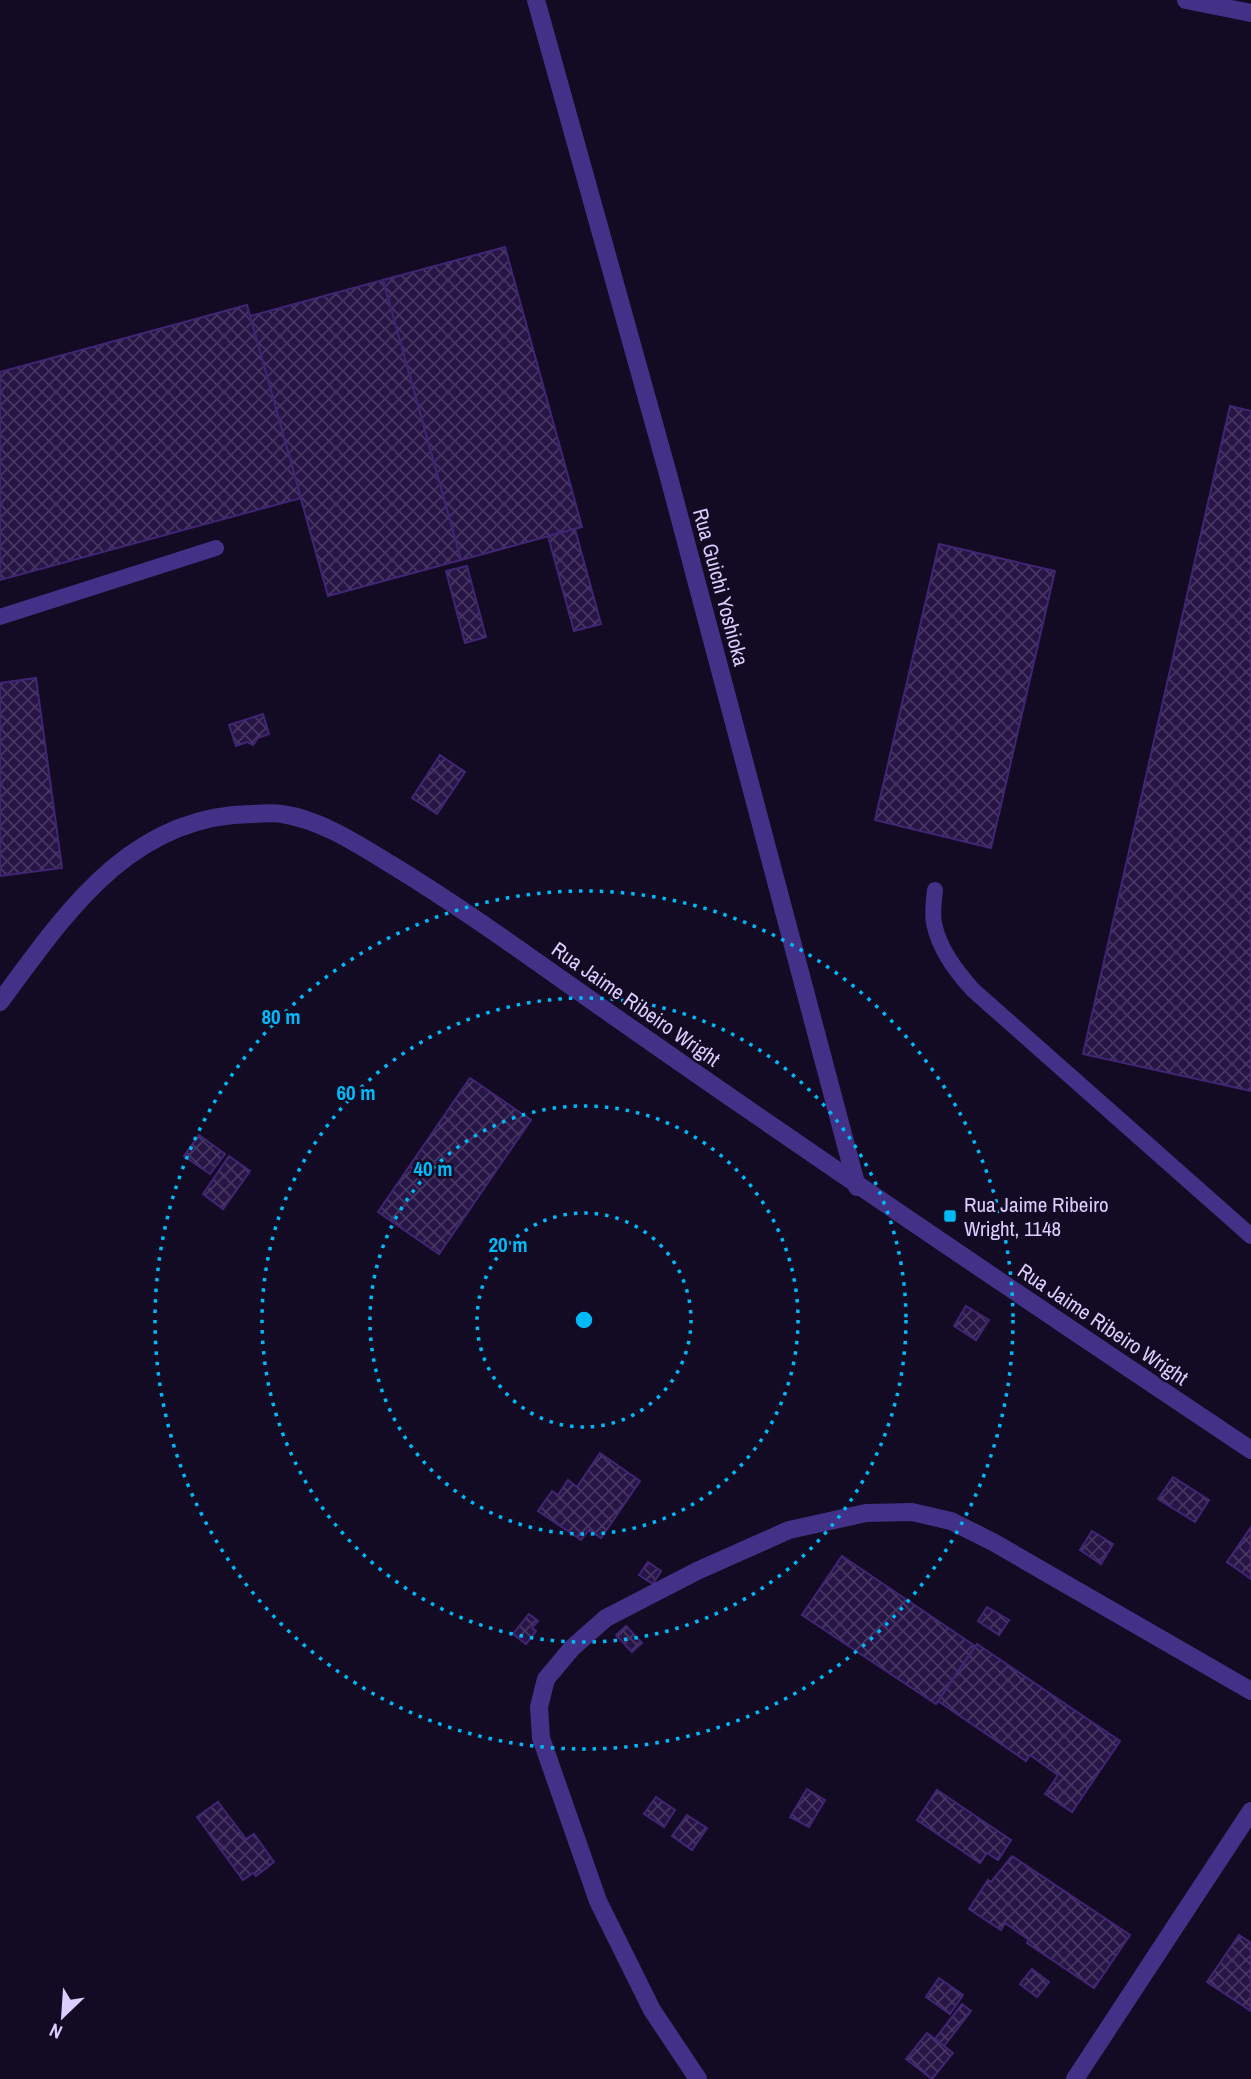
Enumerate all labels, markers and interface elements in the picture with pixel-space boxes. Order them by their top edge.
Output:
street label: Rua Guichi Yoshioka [686,505,756,669]
street label: Rua Jaime Ribeiro Wright [546,935,726,1073]
text: 80 m [261,1002,301,1031]
text: 60 m [336,1078,376,1107]
text: 40 m [413,1154,453,1183]
place label: Rua Jaime Ribeiro Wright, 1148 [964,1190,1109,1243]
marker: Rua Jaime Ribeiro Wright, 1148 [942,1208,958,1224]
text: 20 m [488,1230,528,1259]
street label: Rua Jaime Ribeiro Wright [1012,1256,1194,1392]
centre of rings [572,1308,596,1332]
north arrow [28,1981,98,2051]
text: N [45,2017,66,2046]

